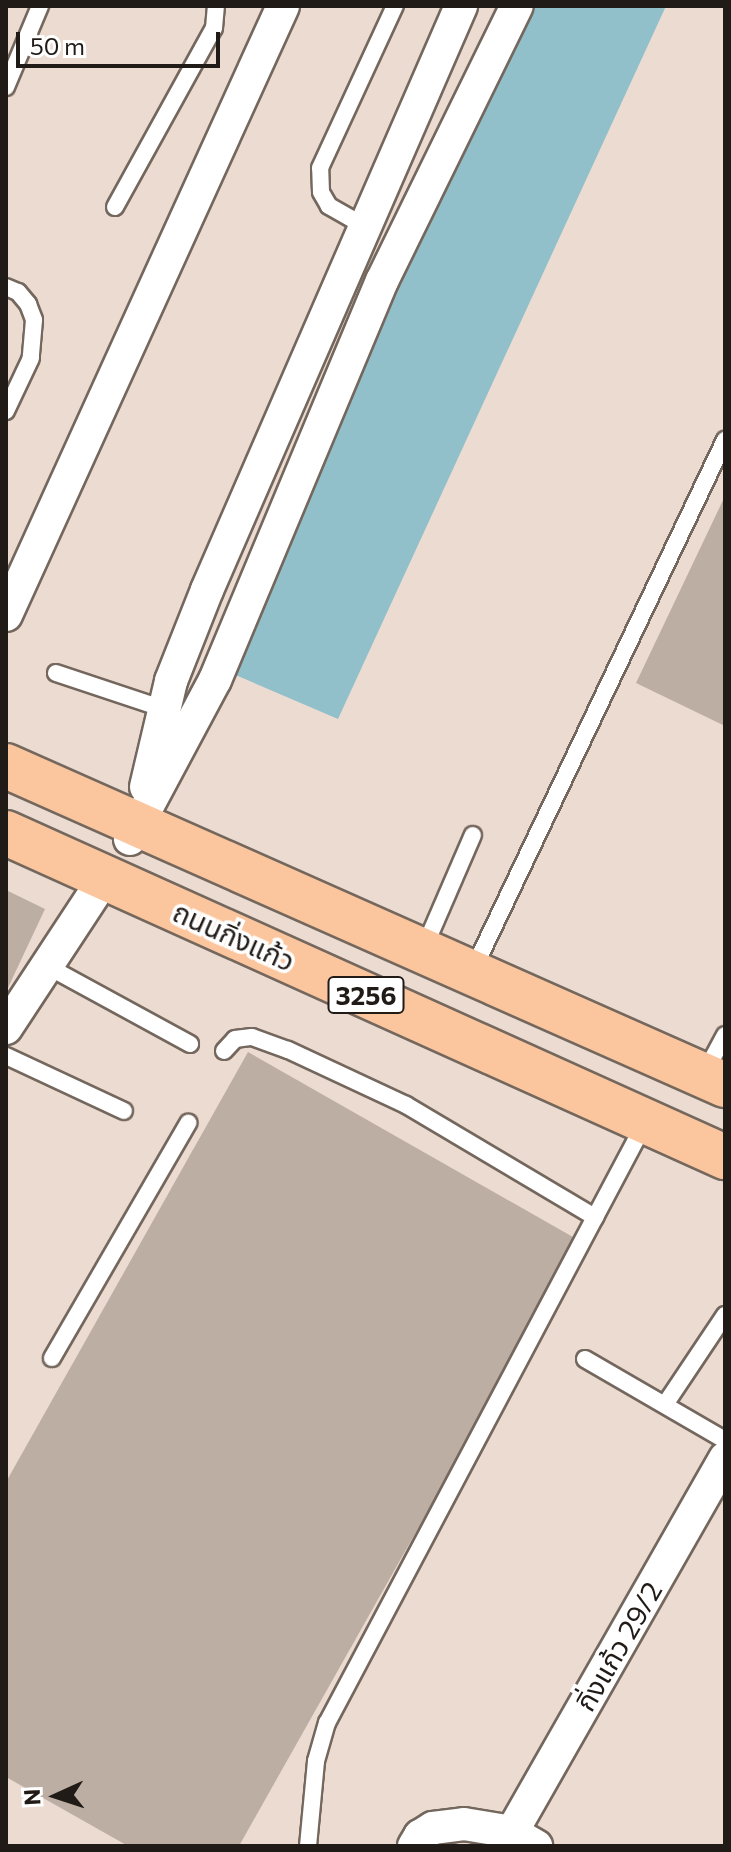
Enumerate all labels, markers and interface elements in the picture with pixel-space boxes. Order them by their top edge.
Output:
scale bar [20,16,224,66]
text: 50 m [30,31,85,60]
street label: ถนนกิ่งแก้ว [168,894,300,978]
road number: 3256 [326,973,406,1017]
street label: กิ่งแก้ว 29/2 [568,1575,668,1717]
north arrow [16,1756,96,1836]
text: N [18,1788,45,1806]

